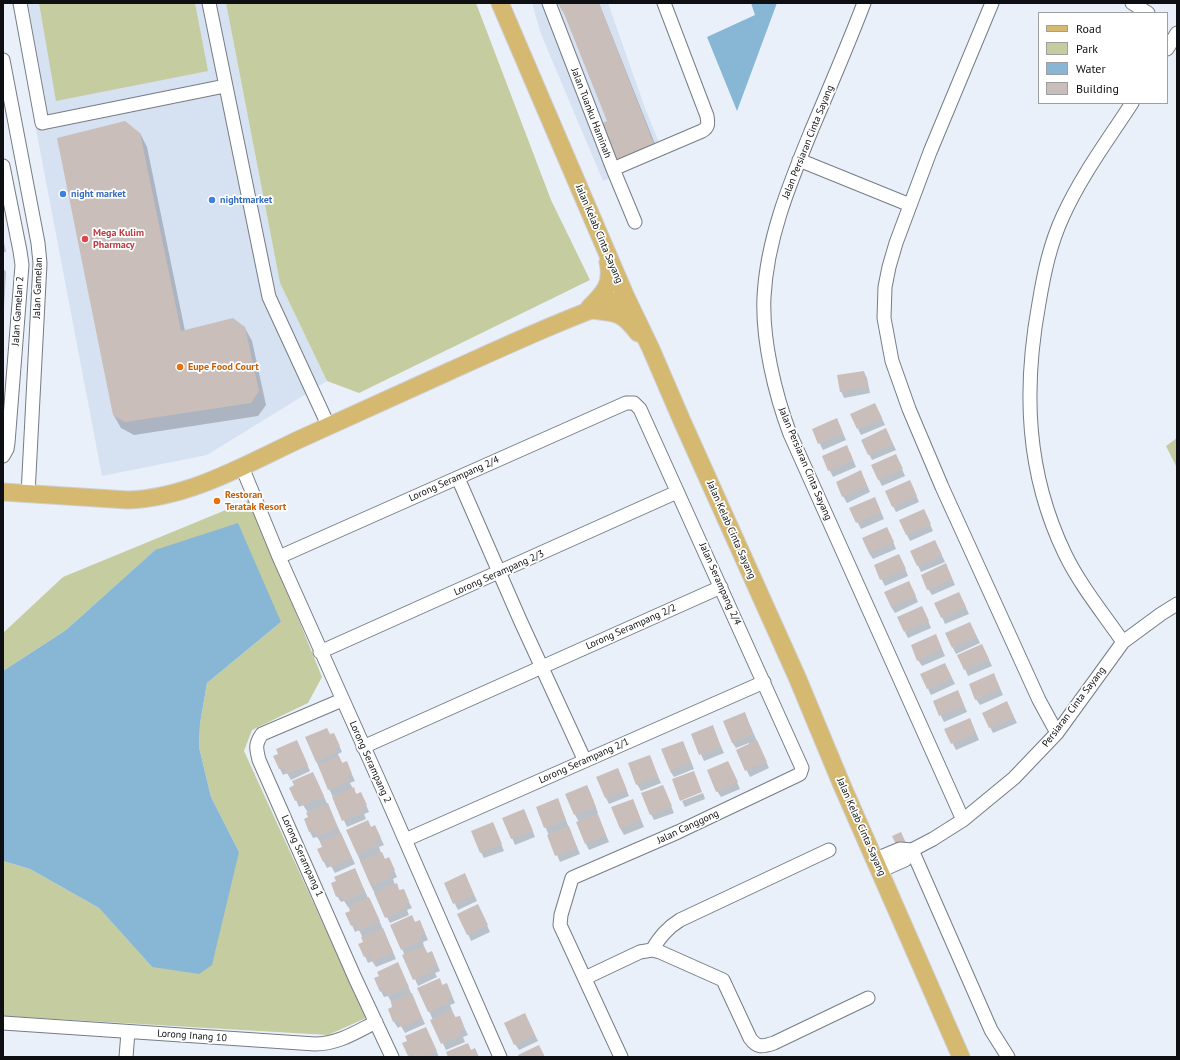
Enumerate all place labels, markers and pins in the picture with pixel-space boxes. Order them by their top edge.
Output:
place label: night market [71,188,126,200]
marker: night market [58,189,68,199]
place label: nightmarket [220,194,272,206]
marker: nightmarket [207,195,217,205]
place label: Mega Kulim Pharmacy [93,227,144,250]
marker: Mega Kulim Pharmacy [80,234,90,244]
place label: Eupe Food Court [188,361,259,373]
marker: Eupe Food Court [175,362,185,372]
place label: Restoran Teratak Resort [225,489,286,512]
marker: Restoran Teratak Resort [212,496,222,506]

